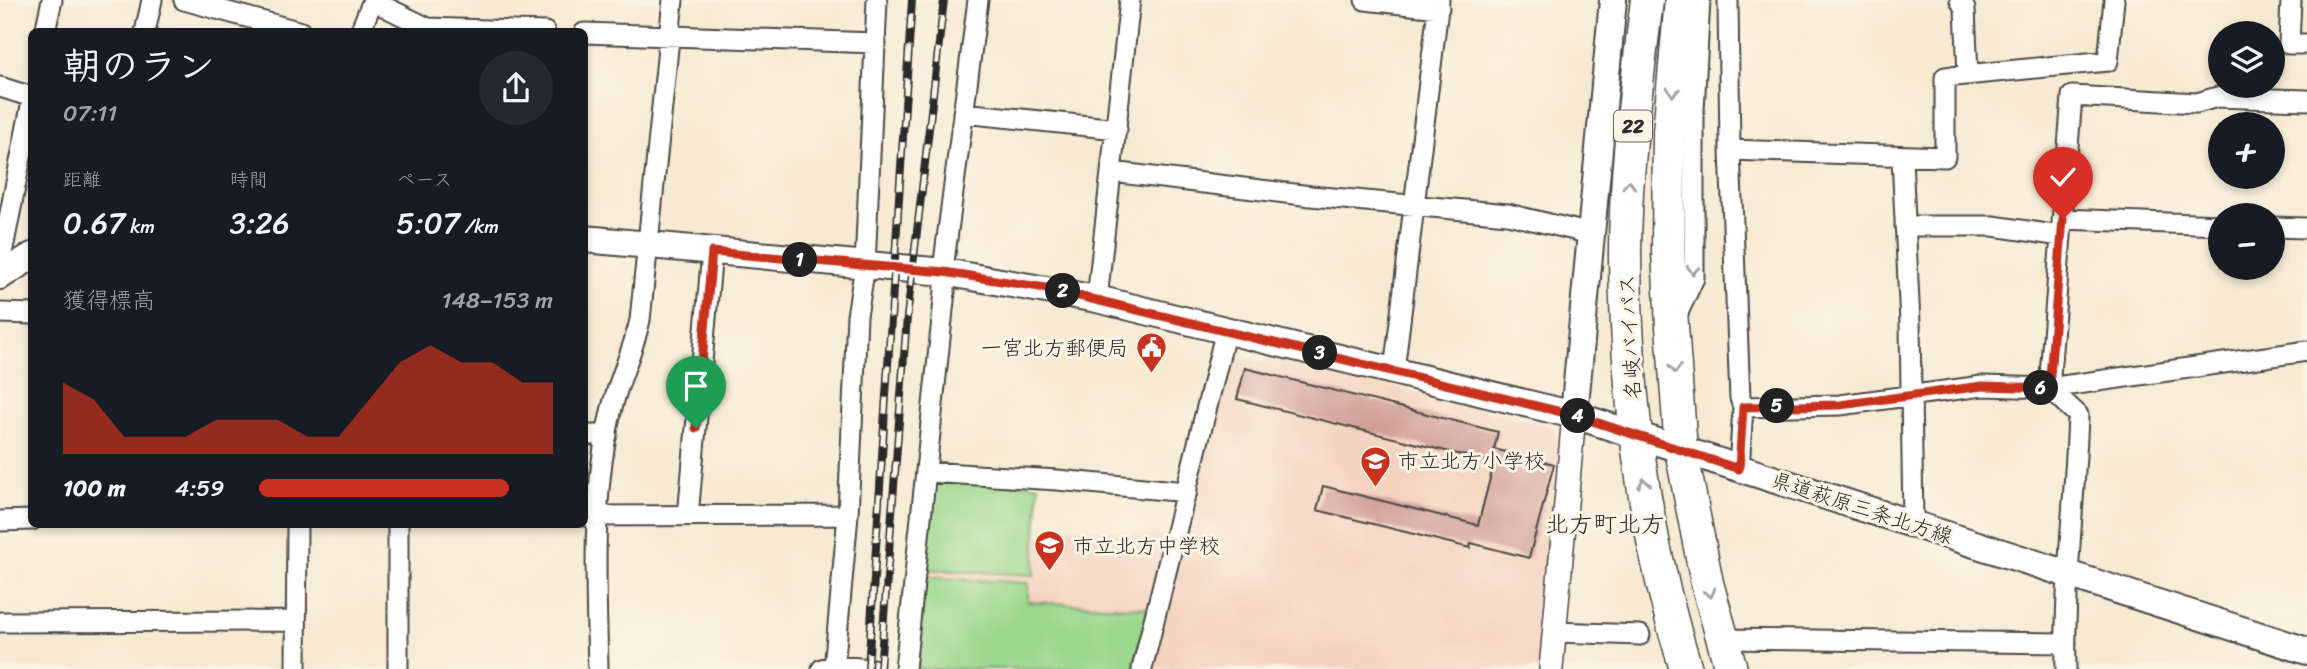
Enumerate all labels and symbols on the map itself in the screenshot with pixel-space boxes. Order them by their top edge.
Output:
one-way arrow [1665,87,1680,98]
road number: 22 [1614,110,1652,142]
pin [2033,147,2093,219]
one-way arrow [1621,179,1636,190]
pin: 1 [782,243,818,278]
one-way arrow [1686,265,1701,276]
street label: 名岐バイパス [1608,273,1652,401]
pin: 2 [1046,274,1080,308]
place label: 一宮北方郵便局 [981,329,1128,367]
public building icon: 一宮北方郵便局 [1134,331,1168,375]
pin: 3 [1302,336,1338,370]
pin [666,356,726,428]
one-way arrow [1667,364,1682,375]
pin: 6 [2024,370,2058,406]
pin: 5 [1760,388,1795,424]
pin: 4 [1560,398,1596,434]
place label: 市立北方小学校 [1398,442,1545,480]
school or university icon: 市立北方小学校 [1358,444,1392,488]
street label: 県道萩原三条北方線 [1766,461,1958,555]
one-way arrow [1637,477,1652,489]
district label: 北方町北方 [1545,503,1665,545]
place label: 市立北方中学校 [1073,527,1220,565]
school or university icon: 市立北方中学校 [1033,529,1067,573]
one-way arrow [1701,587,1716,599]

